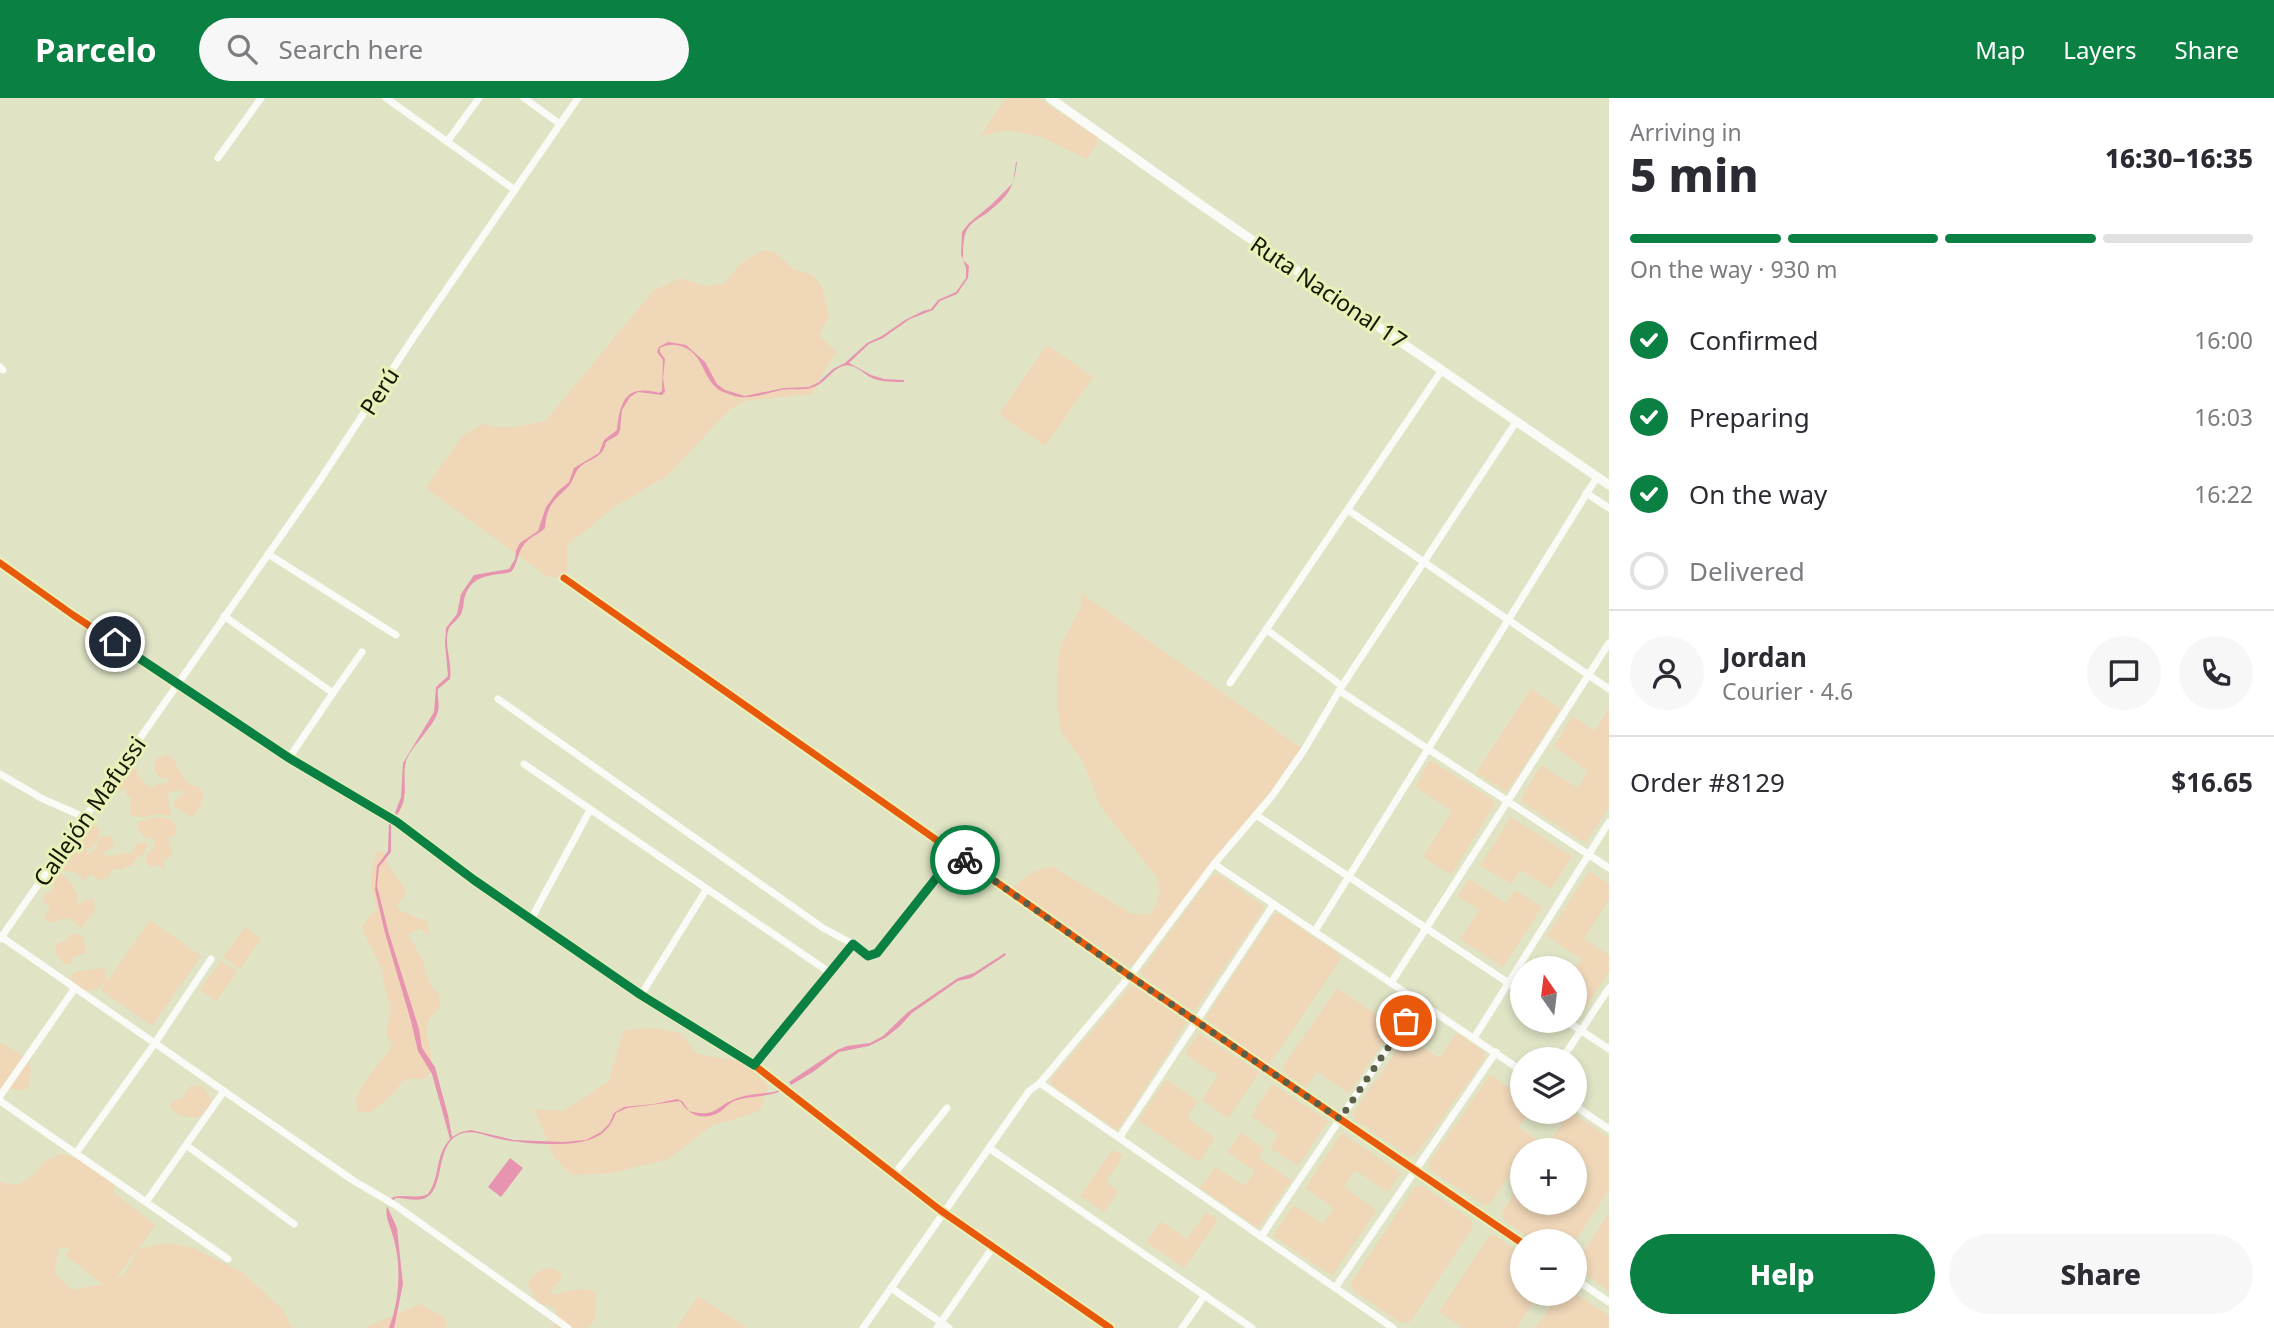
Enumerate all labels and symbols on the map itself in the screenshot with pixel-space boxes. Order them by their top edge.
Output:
street label: Ruta Nacional 17 [1244,228,1414,356]
street label: Perú [352,361,406,421]
pin [85,612,145,672]
street label: Callejón Mafussi [25,730,153,892]
courier [930,825,1000,895]
north arrow [1510,956,1587,1032]
pin [1376,991,1436,1051]

